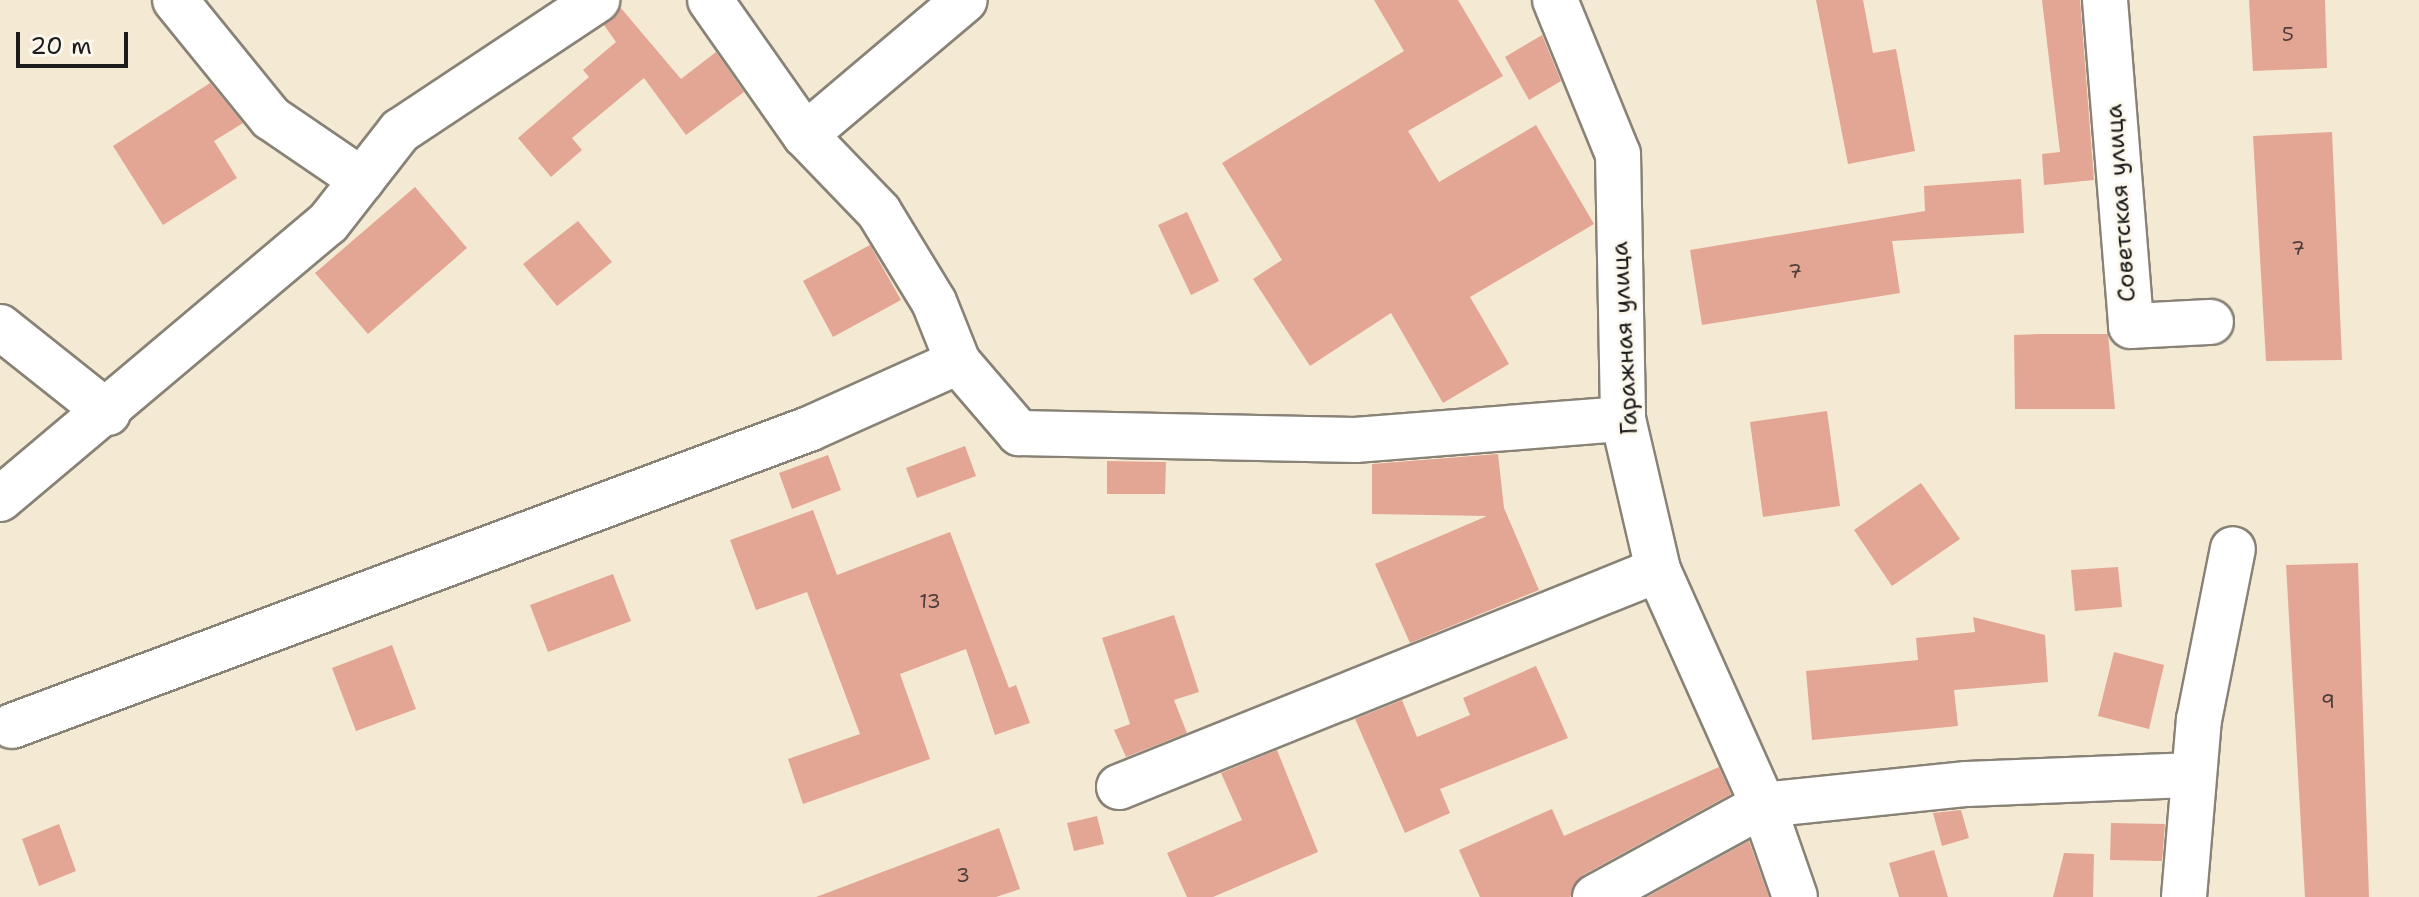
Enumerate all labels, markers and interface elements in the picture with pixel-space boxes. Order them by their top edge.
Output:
scale bar [20,16,132,66]
house number: 5 [2282,22,2294,46]
text: 20 m [30,30,92,62]
street label: Советская улица [2100,103,2142,303]
house number: 7 [2291,236,2305,260]
street label: Гаражная улица [1606,240,1644,436]
house number: 7 [1788,259,1802,283]
house number: 13 [919,589,941,613]
house number: 9 [2321,689,2335,713]
house number: 3 [956,863,970,887]

